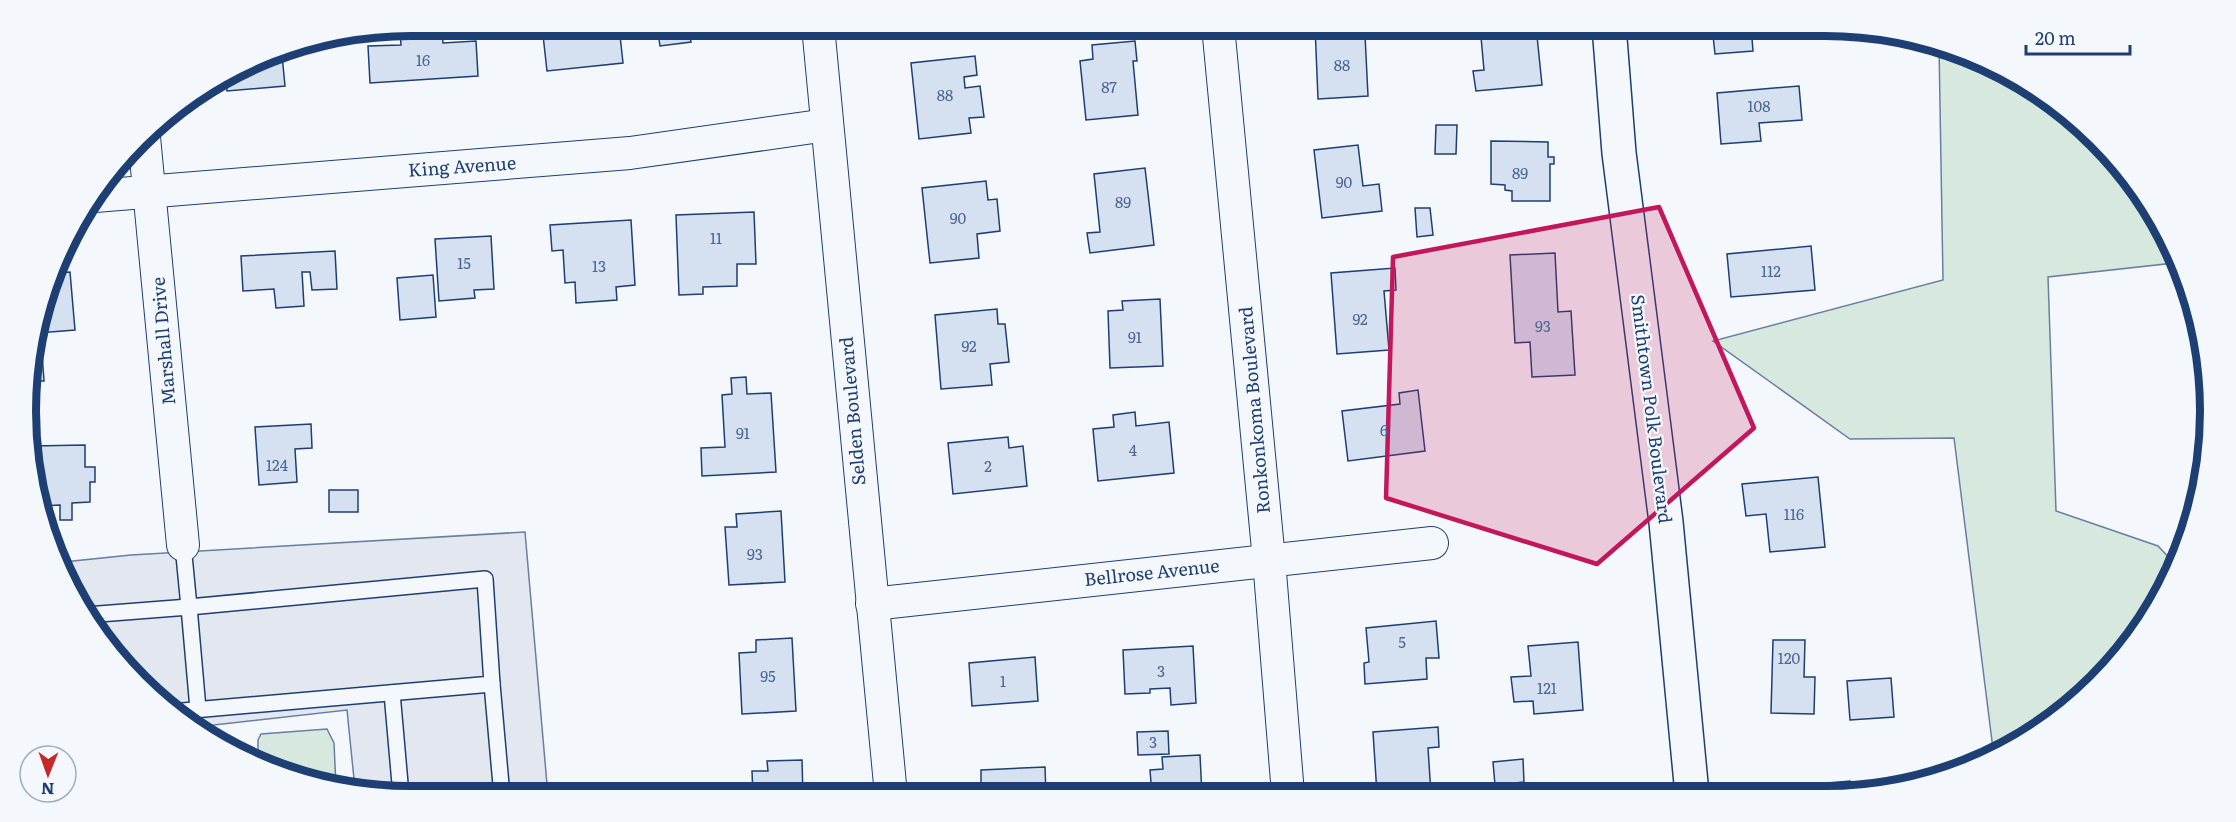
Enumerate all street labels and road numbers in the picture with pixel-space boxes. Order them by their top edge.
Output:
street label: King Avenue [407,148,517,183]
street label: Marshall Drive [143,276,182,406]
street label: Smithtown Polk Boulevard [1625,293,1680,525]
street label: Ronkonkoma Boulevard [1231,305,1276,515]
street label: Selden Boulevard [832,336,871,487]
street label: Bellrose Avenue [1083,551,1221,592]

